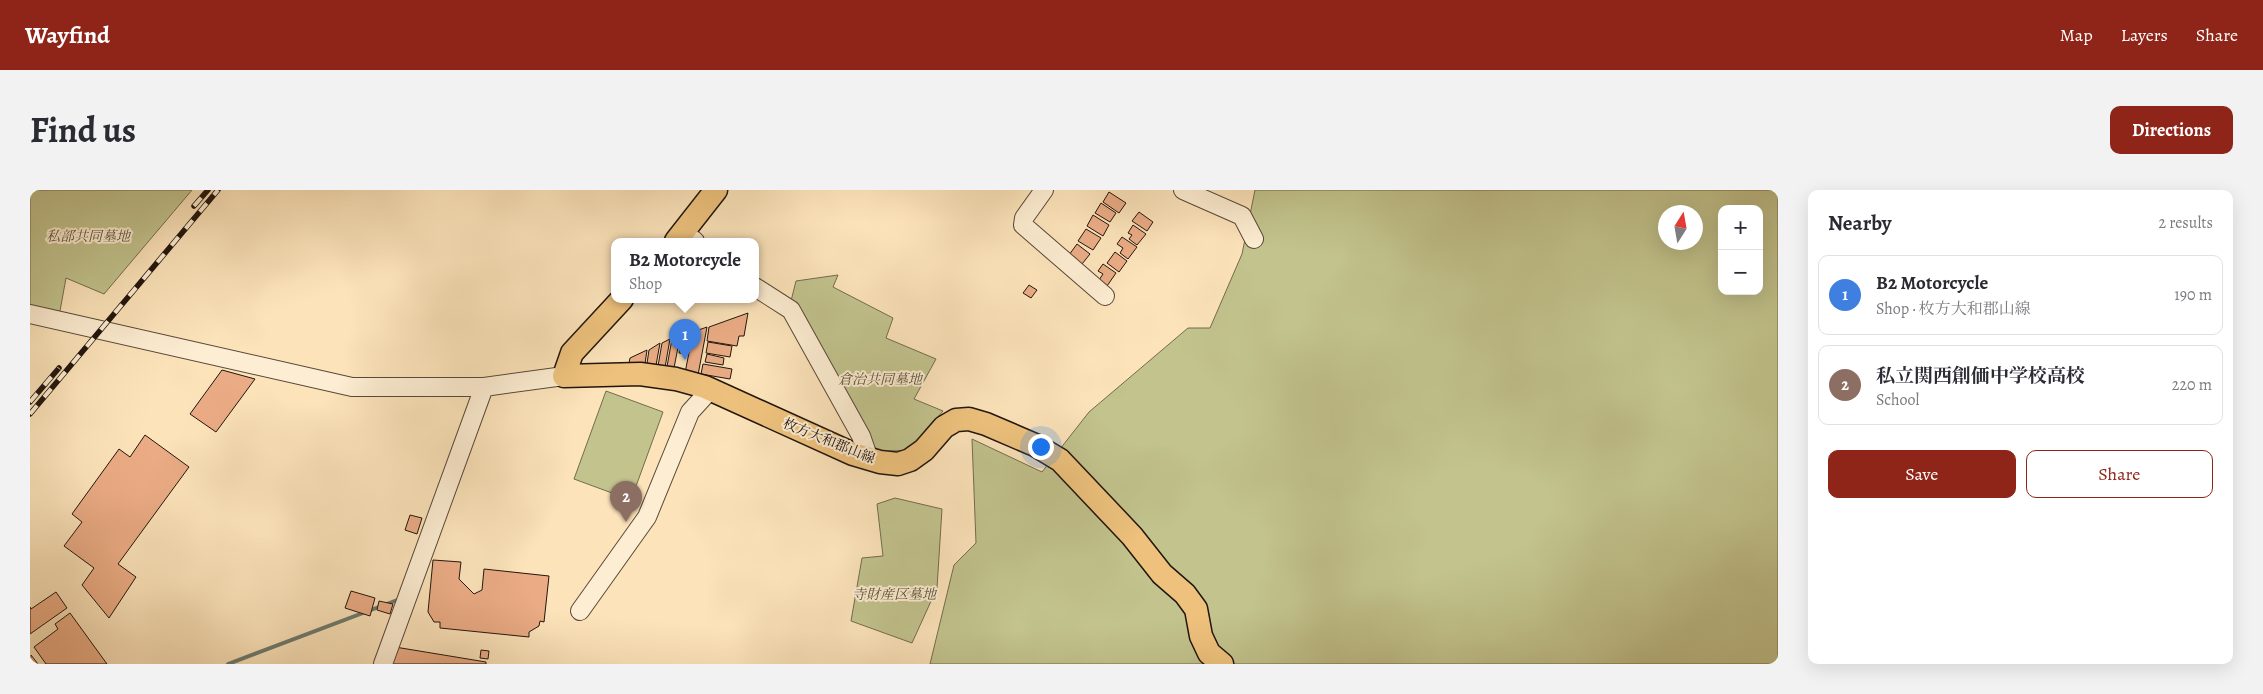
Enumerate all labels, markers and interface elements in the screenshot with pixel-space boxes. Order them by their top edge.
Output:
text: Wayfind [25,19,110,51]
text: Map [2060,23,2093,47]
text: Layers [2121,23,2168,47]
text: Share [2196,23,2238,47]
text: Find us [30,106,136,154]
button: Directions [2110,106,2233,154]
north arrow [1658,205,1703,250]
map controls [1718,205,1763,295]
button: + [1718,205,1763,250]
text: Nearby [1828,209,1891,237]
text: 2 results [2158,212,2213,234]
park label: 私部共同墓地 [46,227,132,246]
popup [611,238,759,303]
text: B2 Motorcycle [629,247,741,273]
button: − [1718,250,1763,295]
text: B2 Motorcycle [1876,270,1988,296]
text: Shop [629,273,662,295]
text: 1 [1842,284,1848,306]
text: 190 m [2174,284,2212,306]
text: Shop · 枚方大和郡山線 [1876,298,2031,320]
pin: 1 [669,319,701,360]
text: 私立関西創価中学校高校 [1876,363,2085,389]
park label: 倉治共同墓地 [838,370,924,389]
text: 2 [1841,374,1849,396]
text: 220 m [2172,374,2212,396]
text: School [1876,389,1919,411]
street label: 枚方大和郡山線 [780,414,878,468]
your location [1028,434,1054,460]
button: Save [1828,450,2016,498]
button: Share [2026,450,2213,498]
pin: 2 [610,481,642,522]
park label: 寺財産区墓地 [852,585,938,604]

